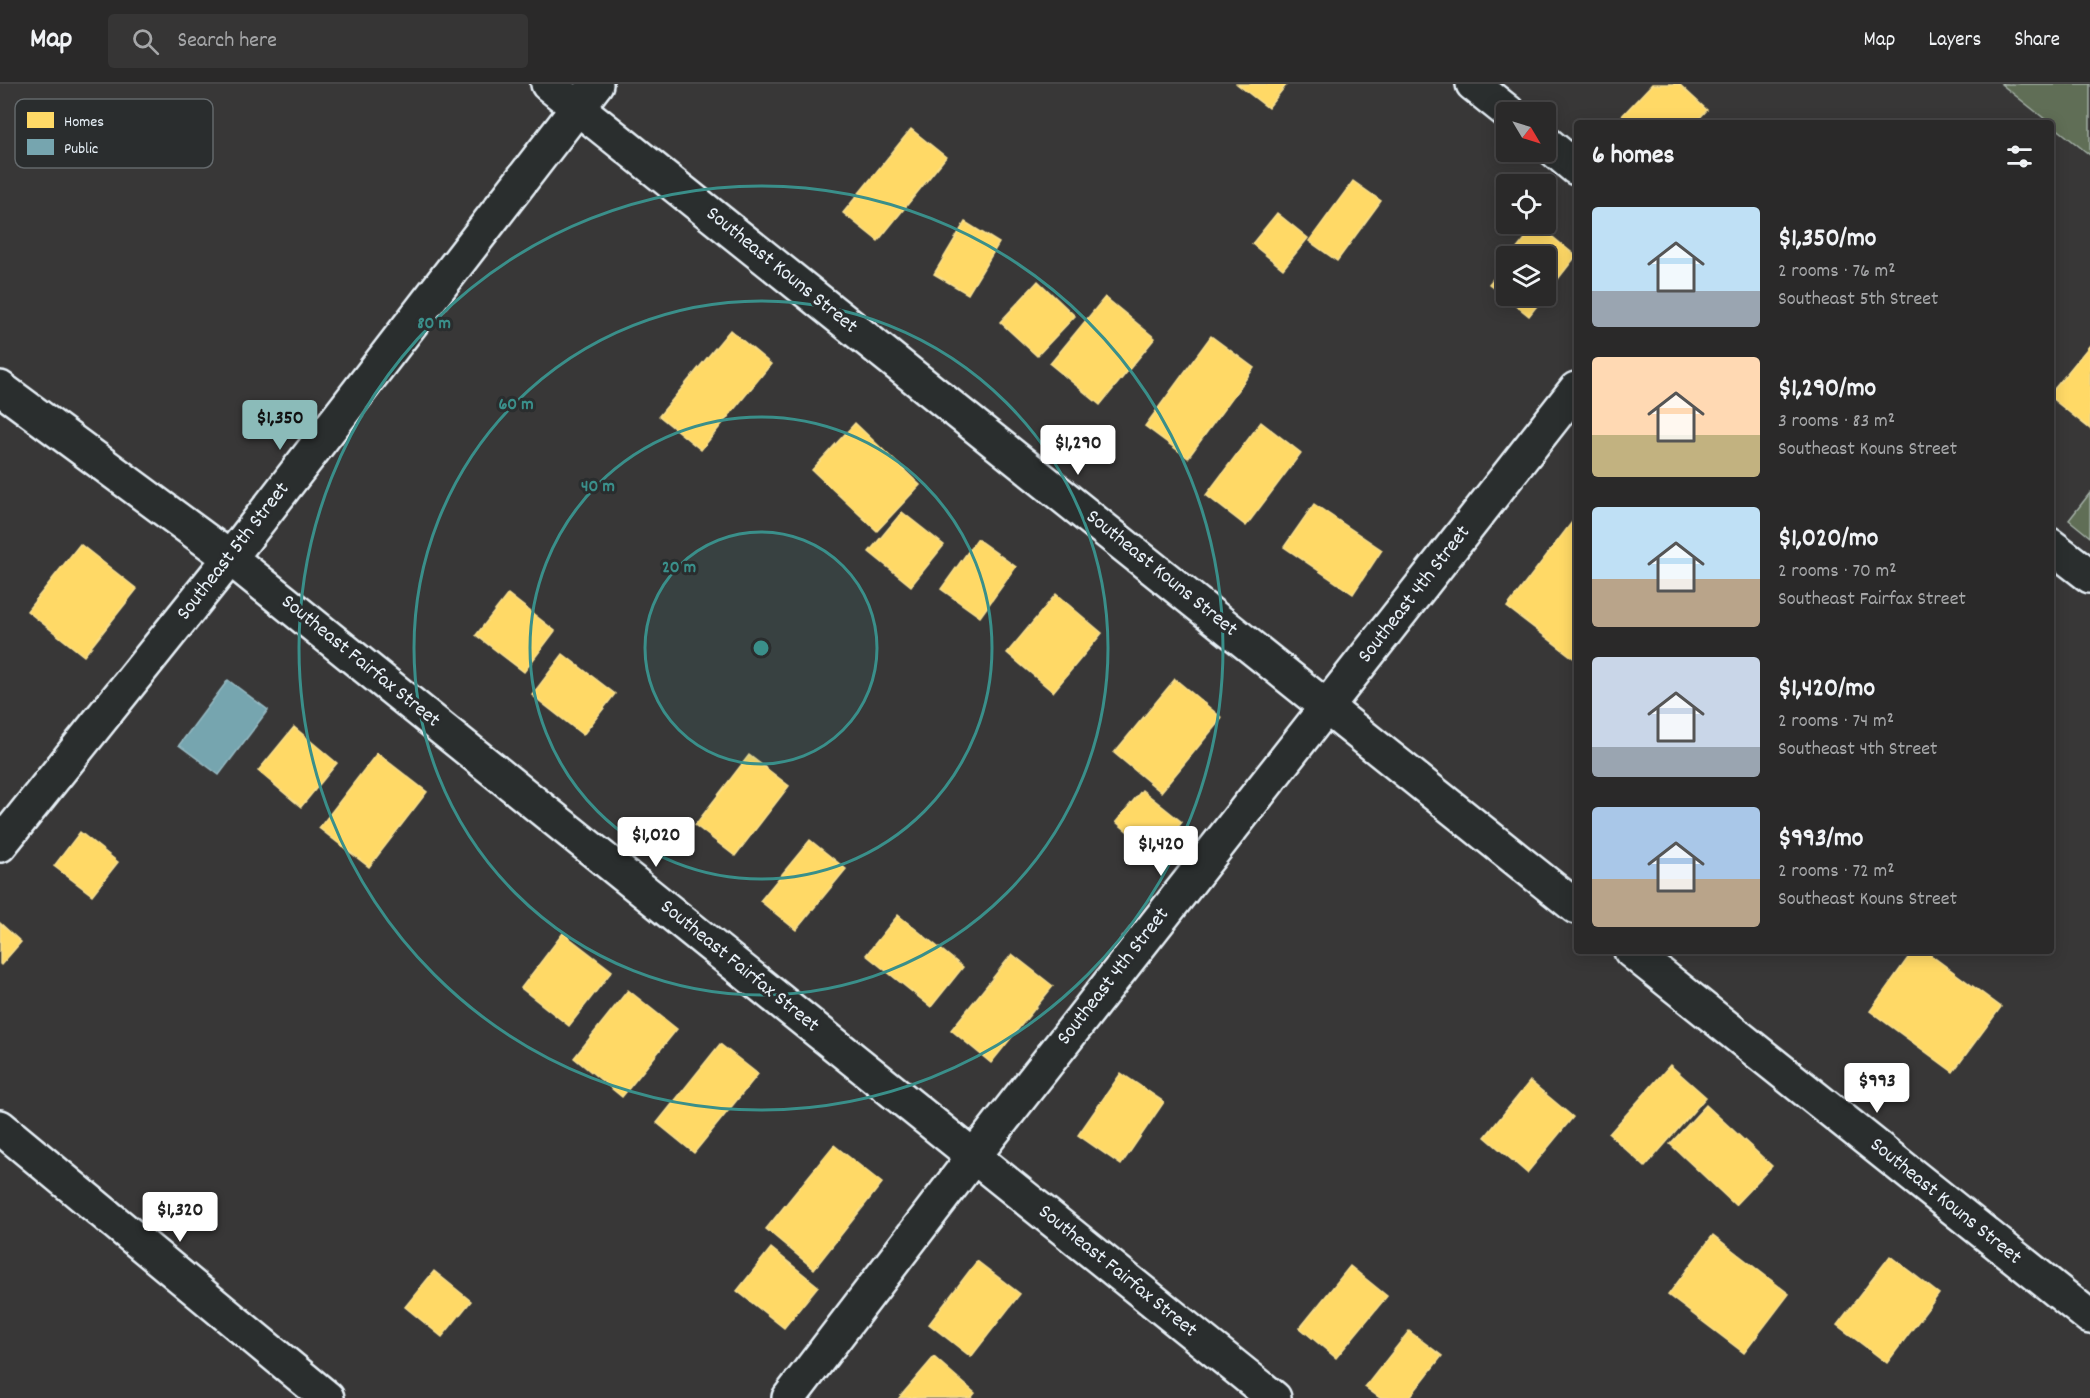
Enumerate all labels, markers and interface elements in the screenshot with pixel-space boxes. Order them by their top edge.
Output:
search box [108,14,528,68]
text: Map [30,21,72,61]
icon: search [129,25,162,58]
text: Search here [177,26,277,57]
text: Map [1864,26,1895,56]
text: Layers [1928,26,1981,56]
text: Share [2014,26,2060,56]
legend [15,99,213,168]
north arrow [1496,102,1556,162]
map controls [1496,102,1556,306]
text: Homes [64,111,104,134]
text: Public [64,138,98,161]
text: 6 homes [1592,138,1674,175]
icon: filters [2003,140,2036,173]
button: locate [1496,174,1556,234]
street label: Southeast Kouns Street [699,200,864,342]
text: $1,350/mo [1778,221,1876,258]
icon: home [1640,231,1712,303]
button: layers [1496,246,1556,306]
text: 2 rooms · 76 m² [1778,258,1896,286]
text: Southeast 5th Street [1778,286,1938,314]
text: 80 m [417,312,451,337]
text: $1,290/mo [1778,371,1876,408]
icon: home [1640,381,1712,453]
text: 60 m [498,393,534,418]
pin: $1,350 [231,400,329,451]
text: $1,350 [256,405,304,433]
text: 3 rooms · 83 m² [1778,408,1895,436]
pin: $1,290 [1029,425,1127,476]
text: $1,290 [1054,430,1102,458]
text: Southeast Kouns Street [1778,436,1957,464]
text: 40 m [581,475,615,500]
street label: Southeast 5th Street [170,476,298,628]
street label: Southeast Kouns Street [1079,503,1244,645]
street label: Southeast 4th Street [1352,520,1479,670]
text: $1,020/mo [1778,521,1878,558]
icon: home [1640,531,1712,603]
text: 20 m [662,556,696,581]
text: 2 rooms · 70 m² [1778,558,1897,586]
text: Southeast Fairfax Street [1778,586,1966,614]
street label: Southeast Fairfax Street [274,588,446,736]
centre of rings [751,638,771,658]
text: $1,420/mo [1778,671,1875,708]
icon: home [1640,681,1712,753]
text: 2 rooms · 74 m² [1778,708,1894,736]
text: Southeast 4th Street [1778,736,1937,764]
pin: $1,020 [607,817,705,868]
text: $993/mo [1778,821,1863,858]
text: $1,020 [632,822,680,850]
pin: $1,420 [1112,826,1210,877]
text: $1,420 [1138,831,1184,859]
icon: home [1640,831,1712,903]
text: 2 rooms · 72 m² [1778,858,1894,886]
text: Southeast Kouns Street [1778,886,1957,914]
street label: Southeast Fairfax Street [653,893,825,1041]
street label: Southeast 4th Street [1051,902,1178,1052]
pin: $993 [1841,1063,1913,1114]
text: $993 [1858,1068,1896,1096]
street label: Southeast Kouns Street [1863,1131,2028,1273]
pin: $1,320 [131,1192,229,1243]
text: $1,320 [157,1197,203,1225]
street label: Southeast Fairfax Street [1031,1198,1203,1346]

